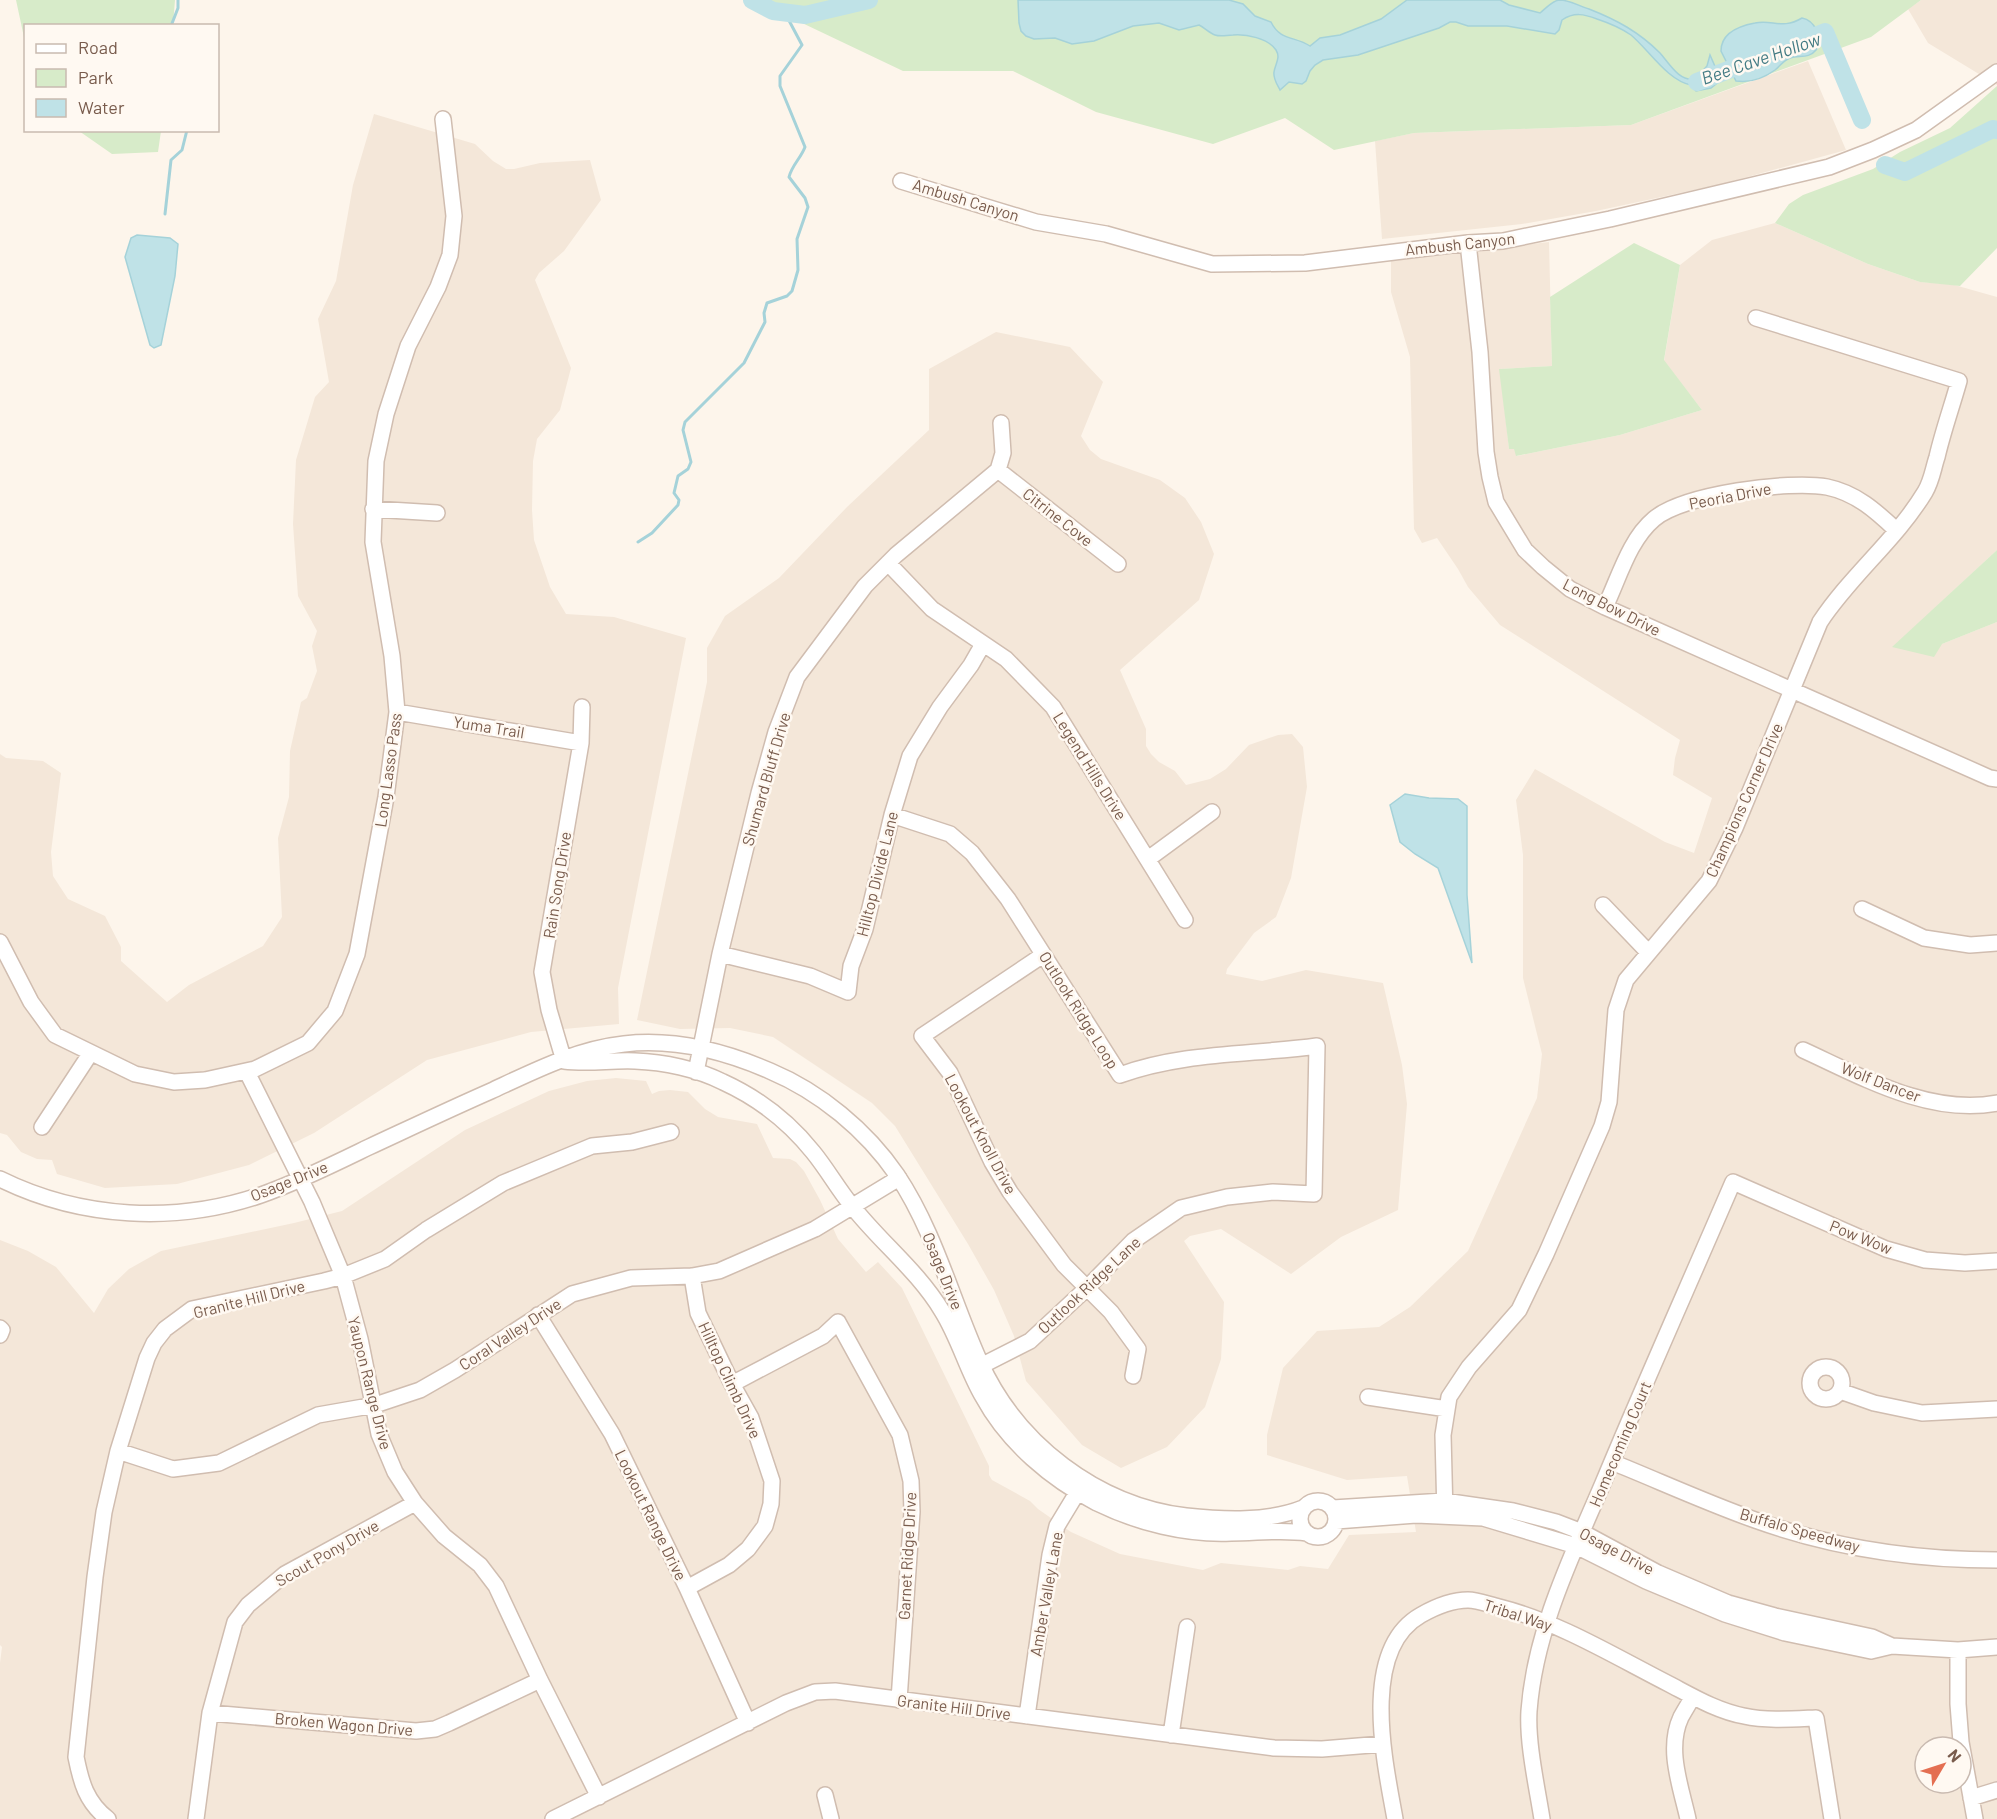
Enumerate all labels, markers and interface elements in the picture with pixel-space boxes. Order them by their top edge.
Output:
legend [24,24,219,132]
water label: Bee Cave Hollow [1698,27,1823,89]
text: Road [78,36,118,58]
text: Park [78,66,113,88]
text: Water [78,96,125,118]
street label: Ambush Canyon [911,174,1022,225]
street label: Ambush Canyon [1404,228,1516,259]
street label: Peoria Drive [1687,478,1773,513]
street label: Citrine Cove [1019,483,1097,550]
street label: Long Bow Drive [1560,574,1664,639]
street label: Legend Hills Drive [1050,708,1131,823]
street label: Shumard Bluff Drive [737,710,794,848]
street label: Long Lasso Pass [370,712,405,828]
street label: Yuma Trail [452,712,526,742]
street label: Champions Corner Drive [1701,720,1786,880]
street label: Hilltop Divide Lane [852,809,901,939]
street label: Rain Song Drive [539,830,574,940]
street label: Outlook Ridge Loop [1036,947,1123,1072]
street label: Wolf Dancer [1839,1058,1924,1105]
street label: Lookout Knoll Drive [942,1070,1021,1197]
street label: Osage Drive [247,1156,330,1205]
street label: Pow Wow [1827,1215,1896,1258]
street label: Osage Drive [919,1229,968,1312]
street label: Outlook Ridge Lane [1033,1232,1144,1337]
street label: Granite Hill Drive [191,1275,307,1322]
street label: Coral Valley Drive [455,1293,564,1374]
street label: Yaupon Range Drive [345,1314,396,1452]
street label: Hilltop Climb Drive [695,1318,766,1441]
street label: Homecoming Court [1585,1378,1655,1509]
street label: Lookout Range Drive [612,1446,691,1583]
street label: Garnet Ridge Drive [894,1491,919,1620]
street label: Buffalo Speedway [1738,1503,1863,1556]
street label: Scout Pony Drive [272,1515,382,1590]
street label: Osage Drive [1577,1523,1658,1578]
street label: Amber Valley Lane [1025,1530,1066,1658]
street label: Tribal Way [1482,1595,1555,1635]
street label: Granite Hill Drive [896,1690,1012,1723]
street label: Broken Wagon Drive [274,1708,414,1739]
north arrow [1913,1735,1973,1795]
text: N [1944,1745,1966,1765]

